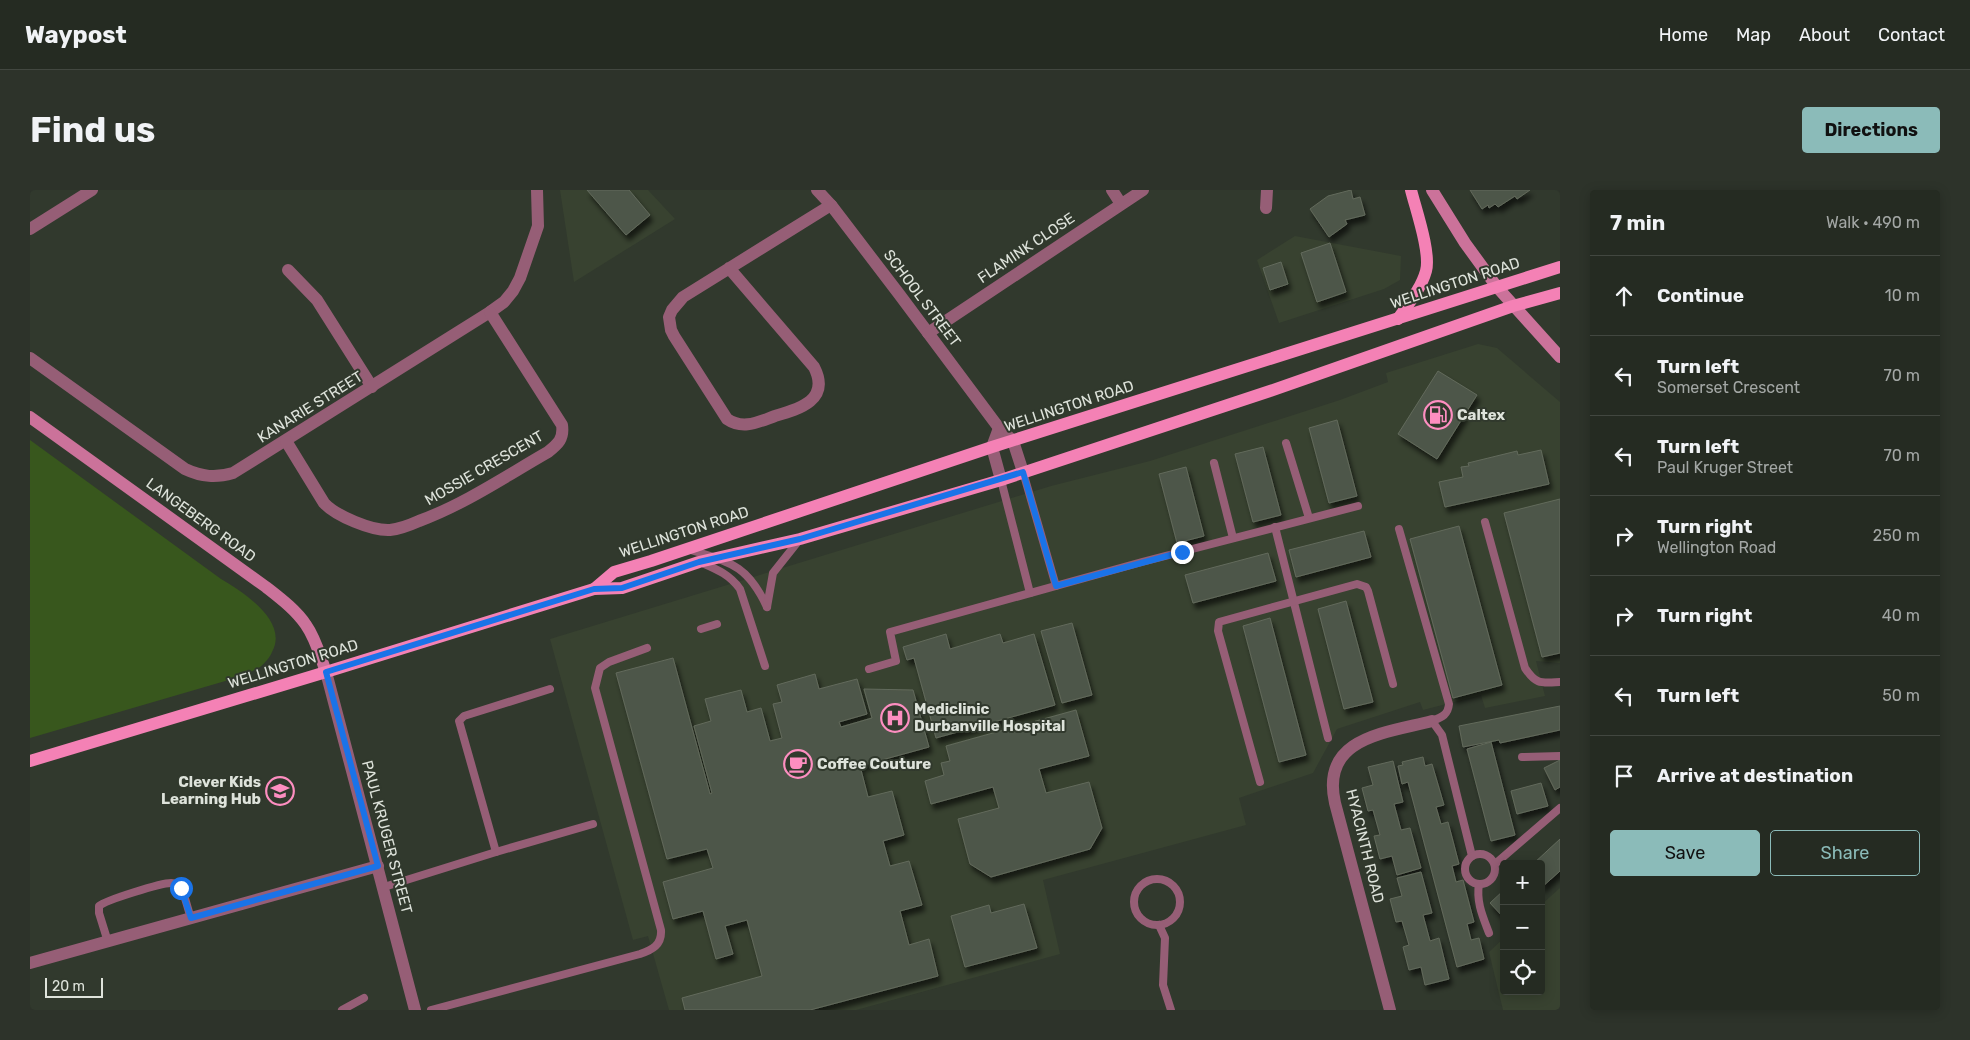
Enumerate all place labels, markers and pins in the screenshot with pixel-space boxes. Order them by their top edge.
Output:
fuel station icon: Caltex [1423,400,1453,430]
place label: Caltex [1457,406,1505,424]
place label: Mediclinic Durbanville Hospital [914,700,1065,735]
hospital icon: Mediclinic Durbanville Hospital [880,703,910,733]
cafe icon: Coffee Couture [783,749,813,779]
place label: Coffee Couture [817,755,931,773]
place label: Clever Kids Learning Hub [161,773,261,808]
school or university icon: Clever Kids Learning Hub [265,776,295,806]

